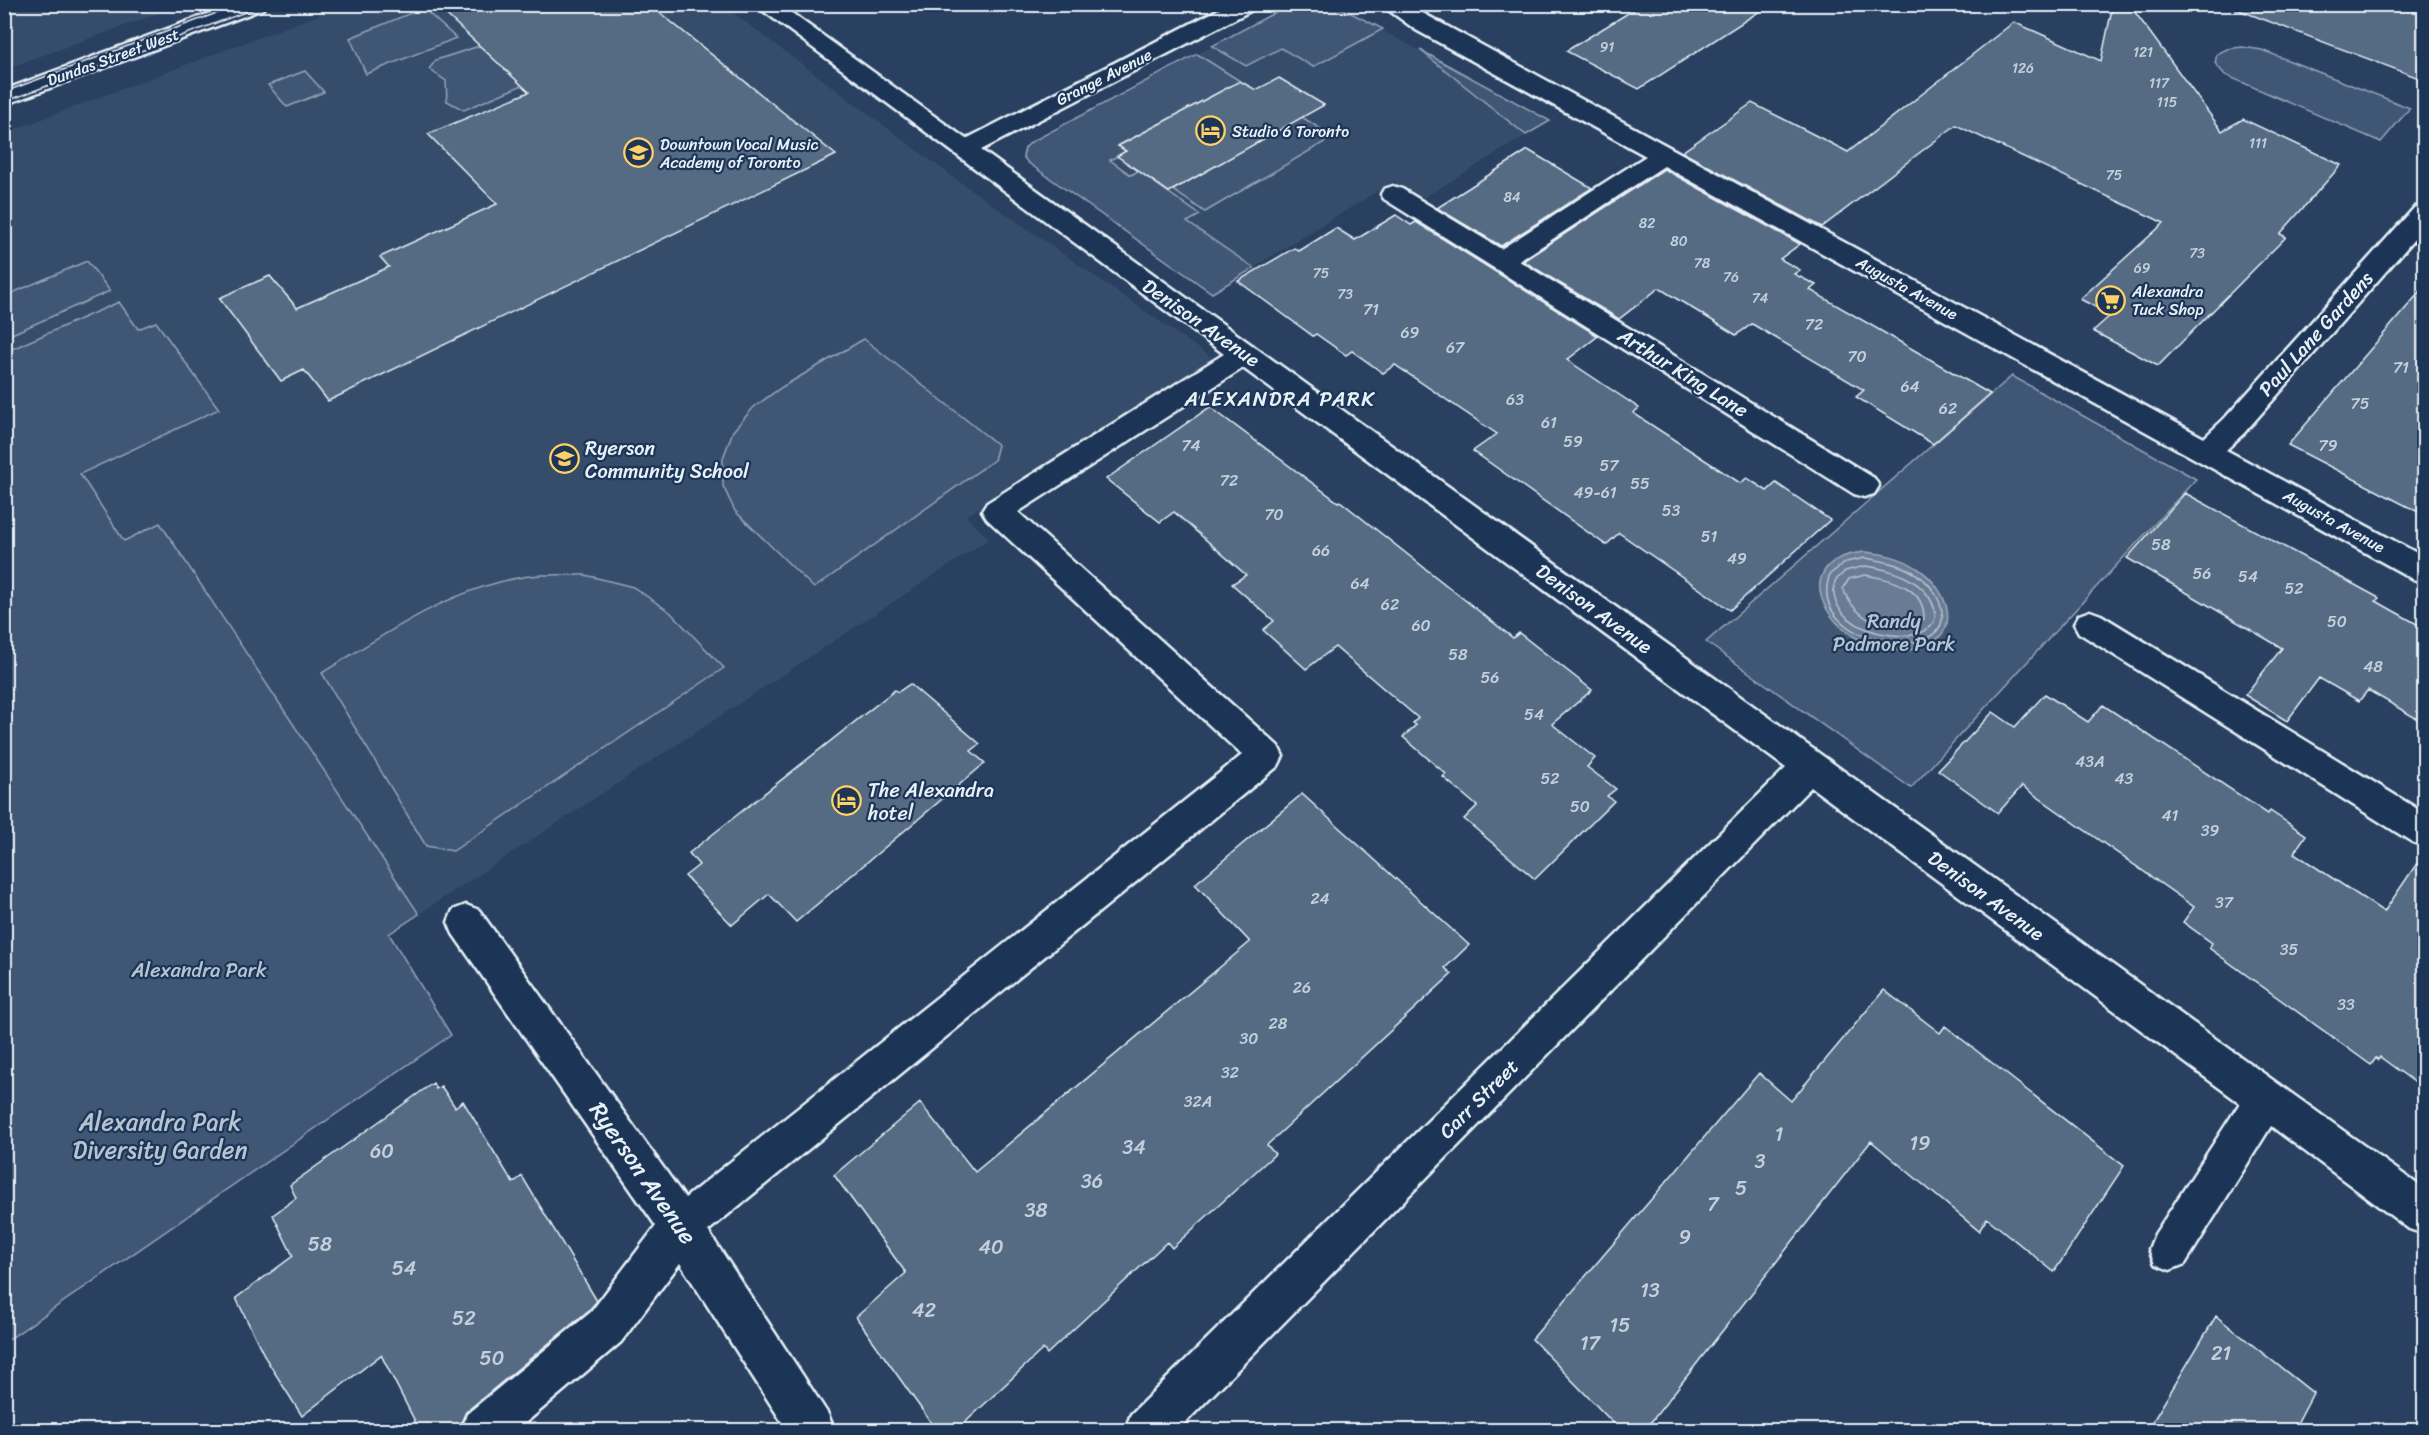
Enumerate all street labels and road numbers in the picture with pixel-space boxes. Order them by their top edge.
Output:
street label: Dundas Street West [43,20,183,94]
street label: Grange Avenue [1051,40,1157,114]
street label: Augusta Avenue [1850,247,1964,328]
street label: Paul Lane Gardens [2250,263,2383,405]
street label: Denison Avenue [1135,269,1268,377]
street label: Arthur King Lane [1610,318,1755,427]
street label: Augusta Avenue [2277,480,2391,561]
street label: Denison Avenue [1528,554,1660,664]
street label: Denison Avenue [1920,841,2052,951]
street label: Carr Street [1430,1050,1528,1148]
street label: Ryerson Avenue [578,1093,708,1253]

